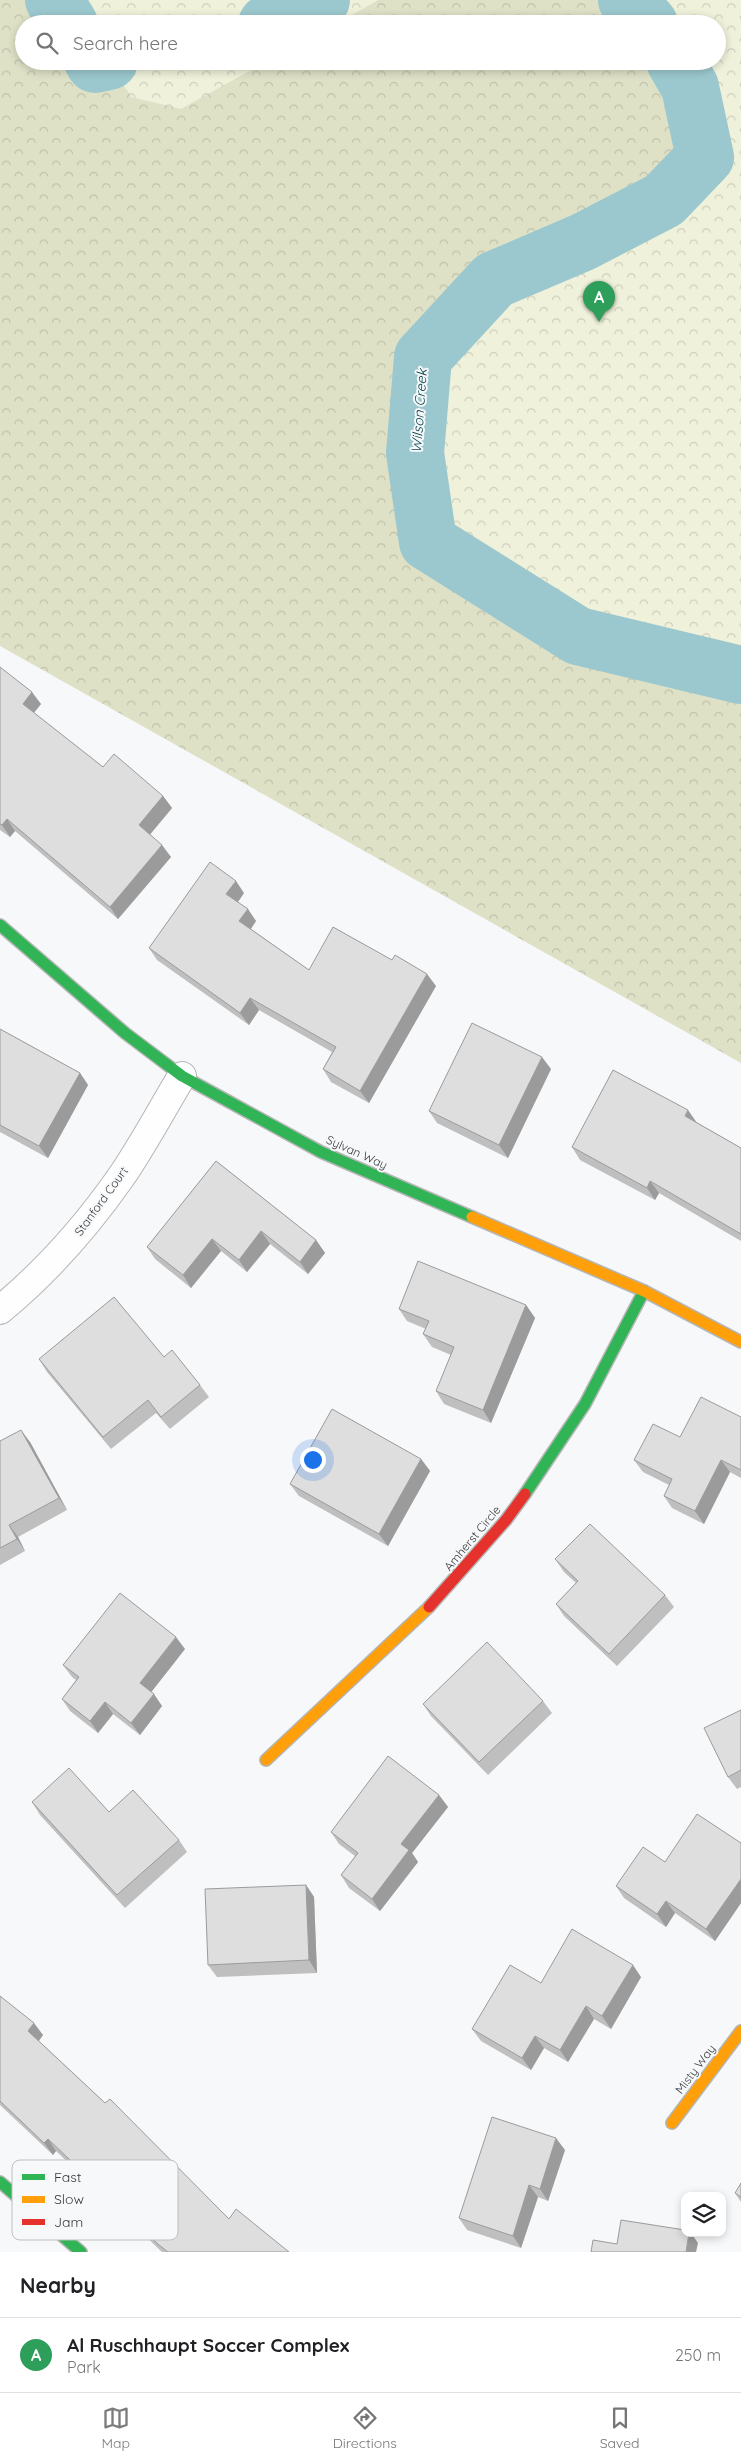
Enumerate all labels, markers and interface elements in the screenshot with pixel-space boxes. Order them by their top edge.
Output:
search box [15,15,726,70]
icon: search [33,29,61,57]
text: Search here [73,31,178,55]
pin: A [583,281,615,322]
water label: Wilson Creek [407,367,431,454]
street label: Sylvan Way [324,1132,390,1172]
street label: Stanford Court [71,1164,131,1238]
your location [300,1447,326,1473]
street label: Amherst Circle [440,1502,504,1574]
street label: Misty Way [672,2041,718,2097]
legend [12,2160,178,2240]
text: Fast [54,2168,82,2186]
text: Slow [54,2190,84,2208]
map controls [681,2192,726,2237]
button: layers [681,2192,726,2237]
text: Jam [54,2213,83,2231]
text: Nearby [20,2272,96,2298]
text: Al Ruschhaupt Soccer Complex [67,2333,349,2357]
text: A [31,2345,41,2365]
text: 250 m [675,2345,721,2365]
text: Park [67,2357,101,2377]
tab: Map [101,2404,130,2452]
tab: Directions [333,2404,397,2452]
tab: Saved [600,2404,640,2452]

